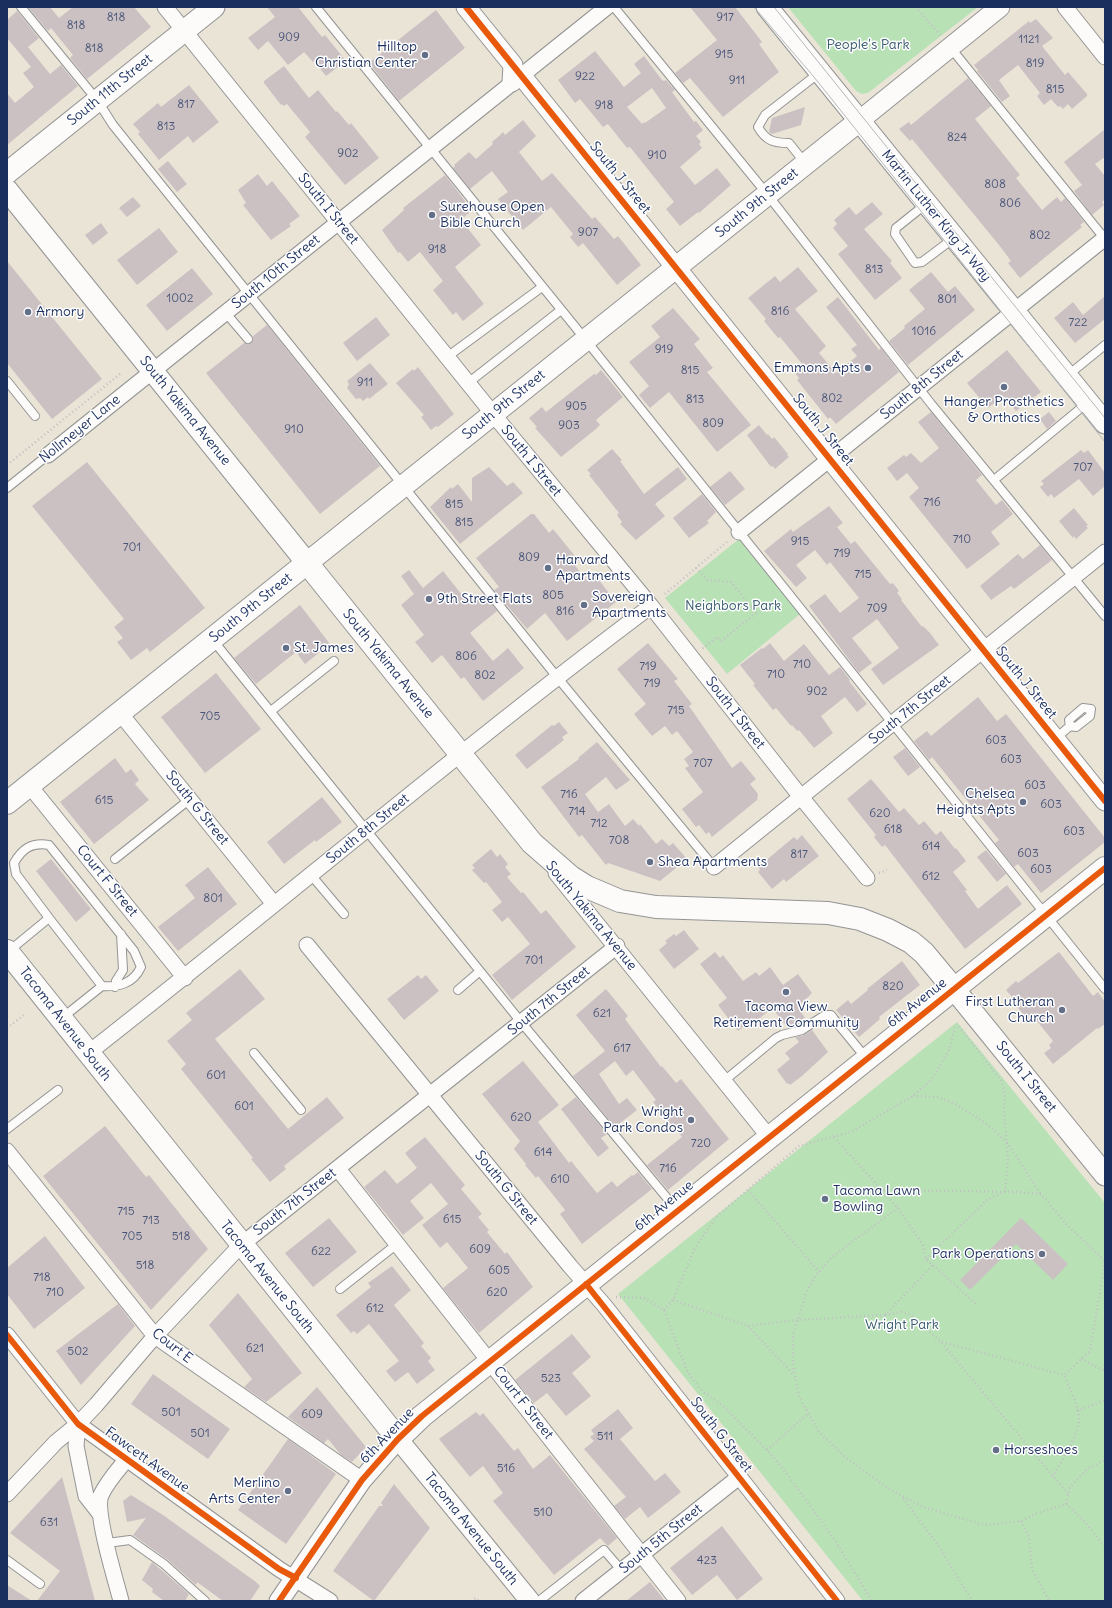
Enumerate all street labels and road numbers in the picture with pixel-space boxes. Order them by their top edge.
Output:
street label: South 11th Street [64,51,156,129]
street label: South J Street [586,139,654,217]
street label: Martin Luther King Jr Way [878,147,994,285]
street label: South 9th Street [712,165,802,241]
street label: South I Street [294,170,362,248]
street label: South 10th Street [229,231,323,313]
street label: South 8th Street [877,347,967,423]
street label: South Yakima Avenue [136,353,234,469]
street label: South 9th Street [459,367,549,443]
street label: Nollmeyer Lane [36,391,124,467]
street label: South J Street [789,391,857,469]
street label: South I Street [497,422,565,500]
street label: South 9th Street [206,570,296,646]
street label: South Yakima Avenue [339,606,437,722]
street label: South J Street [992,644,1060,722]
street label: South 7th Street [866,672,954,748]
street label: South I Street [702,674,768,752]
street label: South G Street [162,767,232,849]
street label: South 8th Street [323,791,413,867]
street label: Court F Street [73,842,141,920]
street label: South Yakima Avenue [542,858,640,974]
street label: South 7th Street [505,963,593,1039]
street label: Tacoma Avenue South [15,964,115,1084]
street label: 6th Avenue [884,974,950,1032]
street label: South I Street [992,1038,1060,1116]
street label: South G Street [471,1147,541,1229]
street label: South 7th Street [250,1165,340,1239]
street label: 6th Avenue [631,1177,697,1235]
street label: Tacoma Avenue South [217,1217,317,1337]
street label: Court E [148,1325,196,1367]
street label: Court F Street [489,1363,557,1443]
street label: South G Street [686,1394,756,1476]
street label: 6th Avenue [356,1405,418,1467]
street label: Fawcett Avenue [101,1424,193,1496]
street label: Tacoma Avenue South [421,1469,521,1589]
street label: South 5th Street [616,1501,706,1577]

